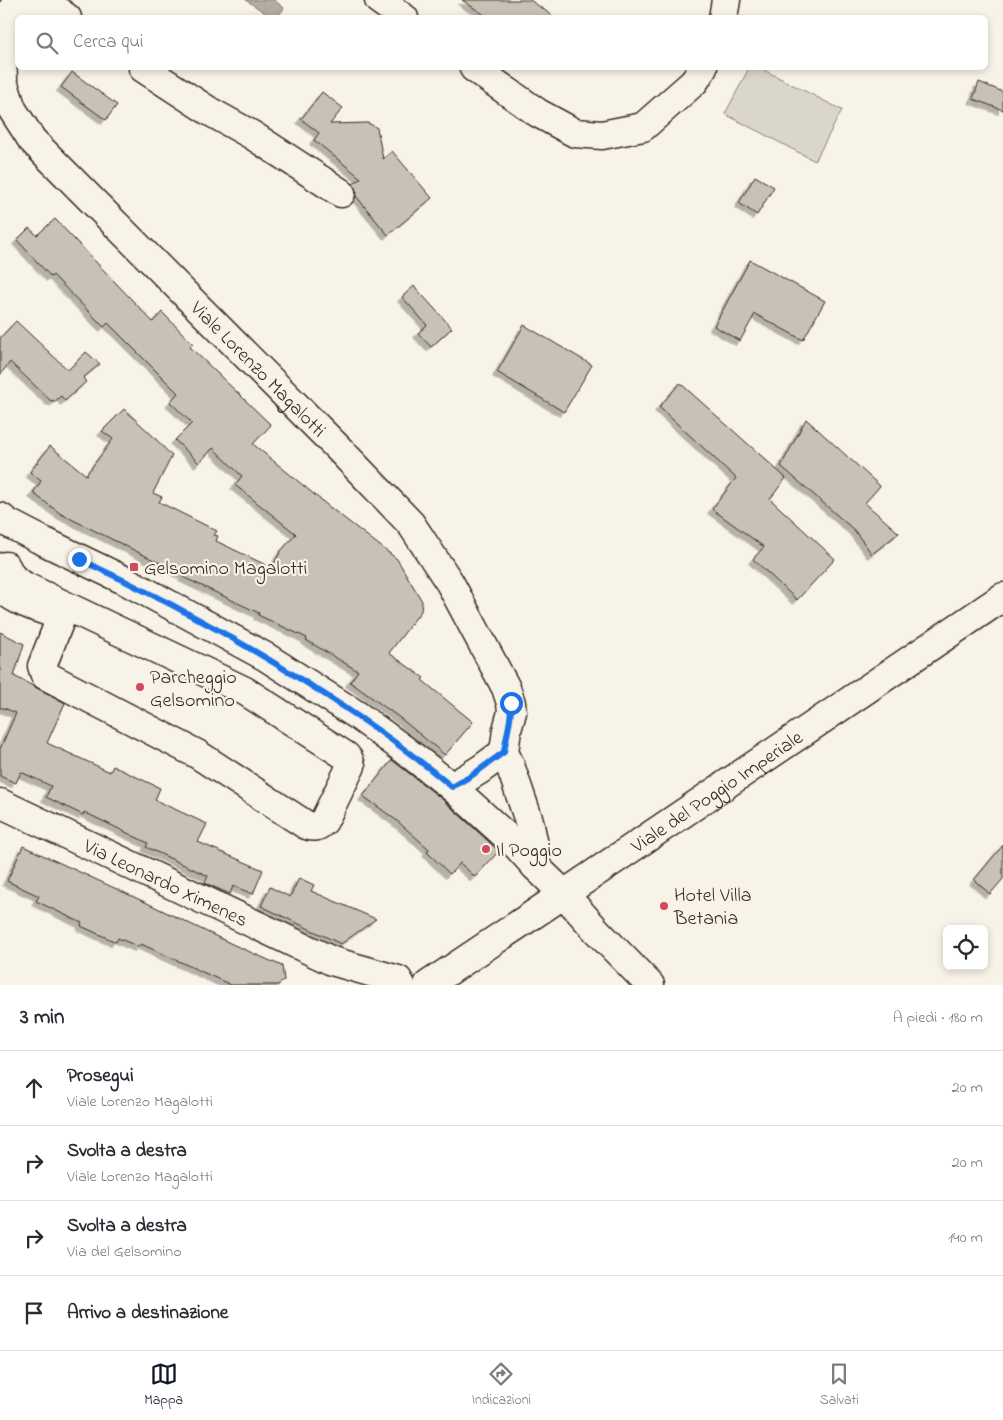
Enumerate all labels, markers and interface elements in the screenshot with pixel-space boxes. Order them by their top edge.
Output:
search box [15,15,988,70]
icon: search [33,29,61,57]
text: Cerca qui [73,29,143,56]
street label: Viale Lorenzo Magalotti [182,295,332,445]
route end [68,548,91,571]
place label: Gelsomino Magalotti [144,555,307,585]
marker: Gelsomino Magalotti [128,561,140,573]
place label: Parcheggio Gelsomino [150,664,237,716]
marker: Parcheggio Gelsomino [134,681,146,693]
route start [500,692,523,715]
street label: Viale del Poggio Imperiale [625,724,809,862]
street label: Via Leonardo Ximenes [77,832,252,936]
place label: Il Poggio [496,837,562,867]
marker: Il Poggio [480,843,492,855]
place label: Hotel Villa Betania [673,882,752,934]
marker: Hotel Villa Betania [658,900,670,912]
map controls [943,925,988,970]
button: locate [943,925,988,970]
text: 3 min [20,1003,64,1033]
text: A piedi · 180 m [893,1006,983,1030]
text: Prosegui [67,1063,134,1090]
icon: ahead [20,1074,48,1102]
text: 20 m [952,1076,983,1100]
text: Viale Lorenzo Magalotti [67,1090,213,1114]
text: Svolta a destra [67,1138,187,1165]
icon: right [20,1149,48,1177]
text: 20 m [952,1151,983,1175]
text: Viale Lorenzo Magalotti [67,1165,213,1189]
text: Svolta a destra [67,1213,187,1240]
icon: right [20,1224,48,1252]
text: 140 m [948,1226,983,1250]
text: Via del Gelsomino [67,1240,182,1264]
icon: arrive [20,1299,48,1327]
text: Arrivo a destinazione [67,1300,228,1327]
tab: Mappa [144,1360,183,1411]
tab: Indicazioni [472,1360,531,1411]
tab: Salvati [820,1360,859,1411]

